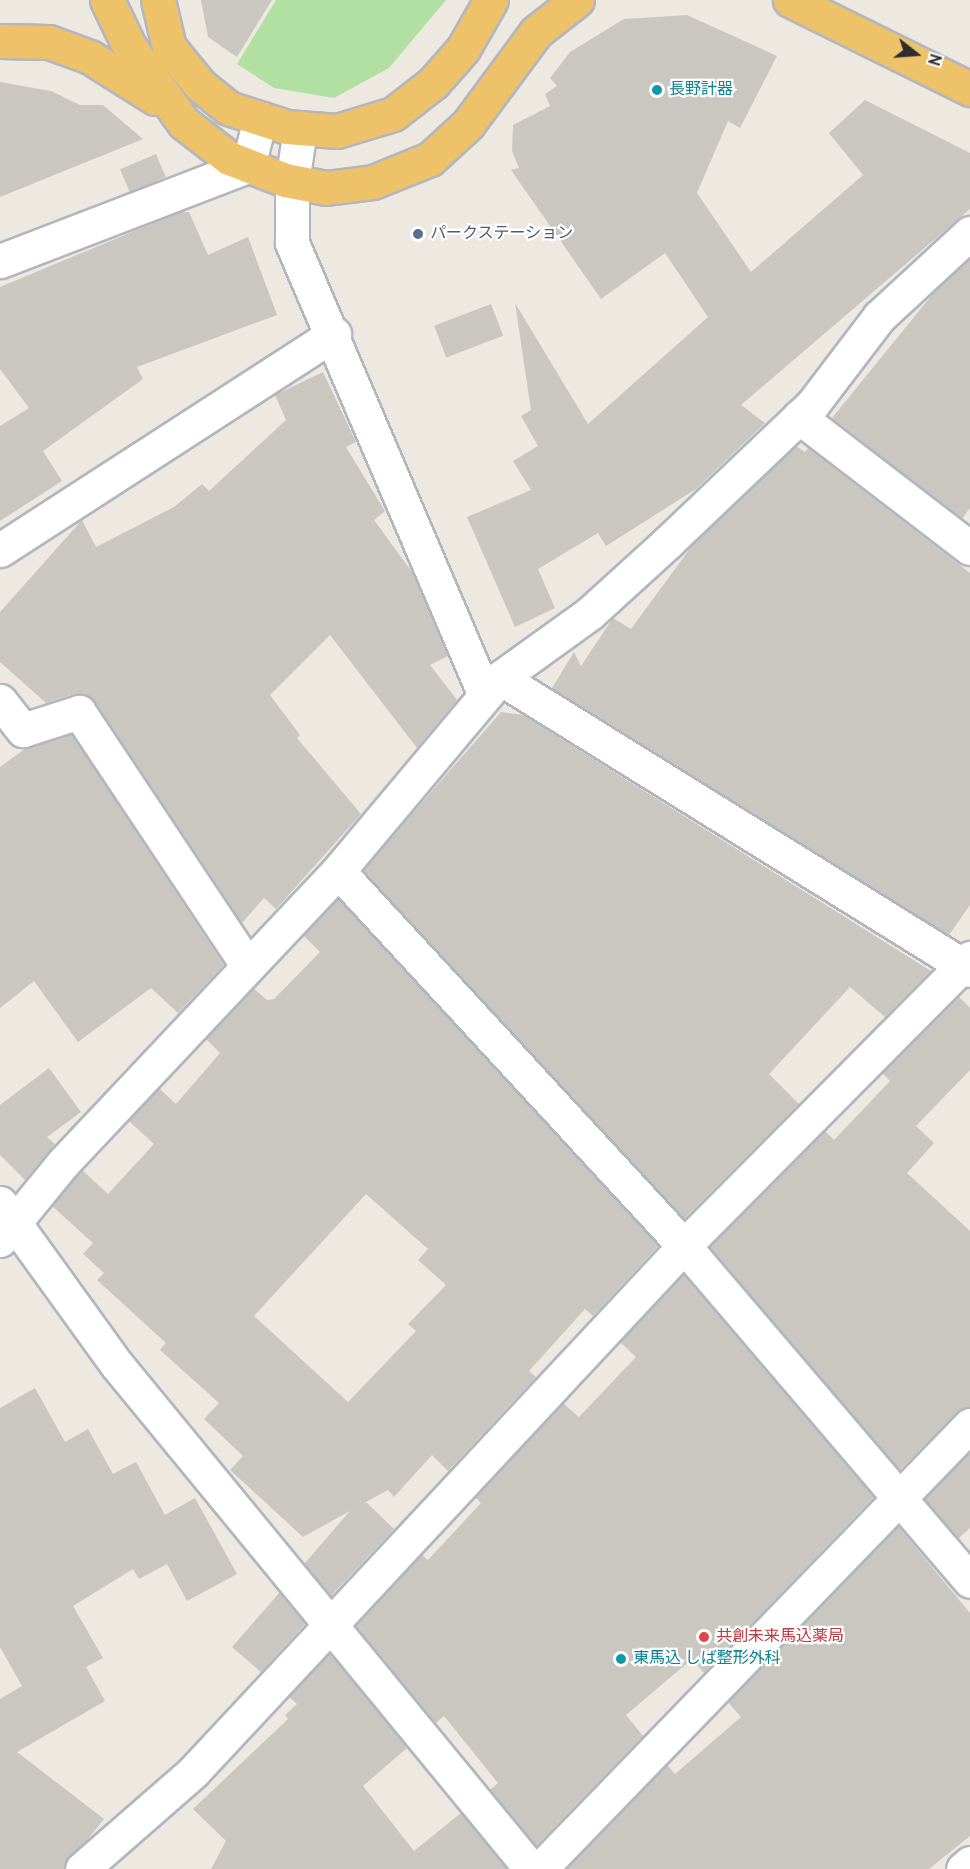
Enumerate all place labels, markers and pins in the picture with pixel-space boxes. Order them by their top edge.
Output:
place label: 長野計器 [669,80,733,100]
marker: 長野計器 [650,83,664,97]
place label: パークステーション [430,224,574,244]
marker: パークステーション [411,227,425,241]
place label: 共創未来馬込薬局 [716,1627,844,1647]
marker: 共創未来馬込薬局 [697,1630,711,1644]
place label: 東馬込 しば整形外科 [633,1649,781,1669]
marker: 東馬込 しば整形外科 [614,1652,628,1666]

